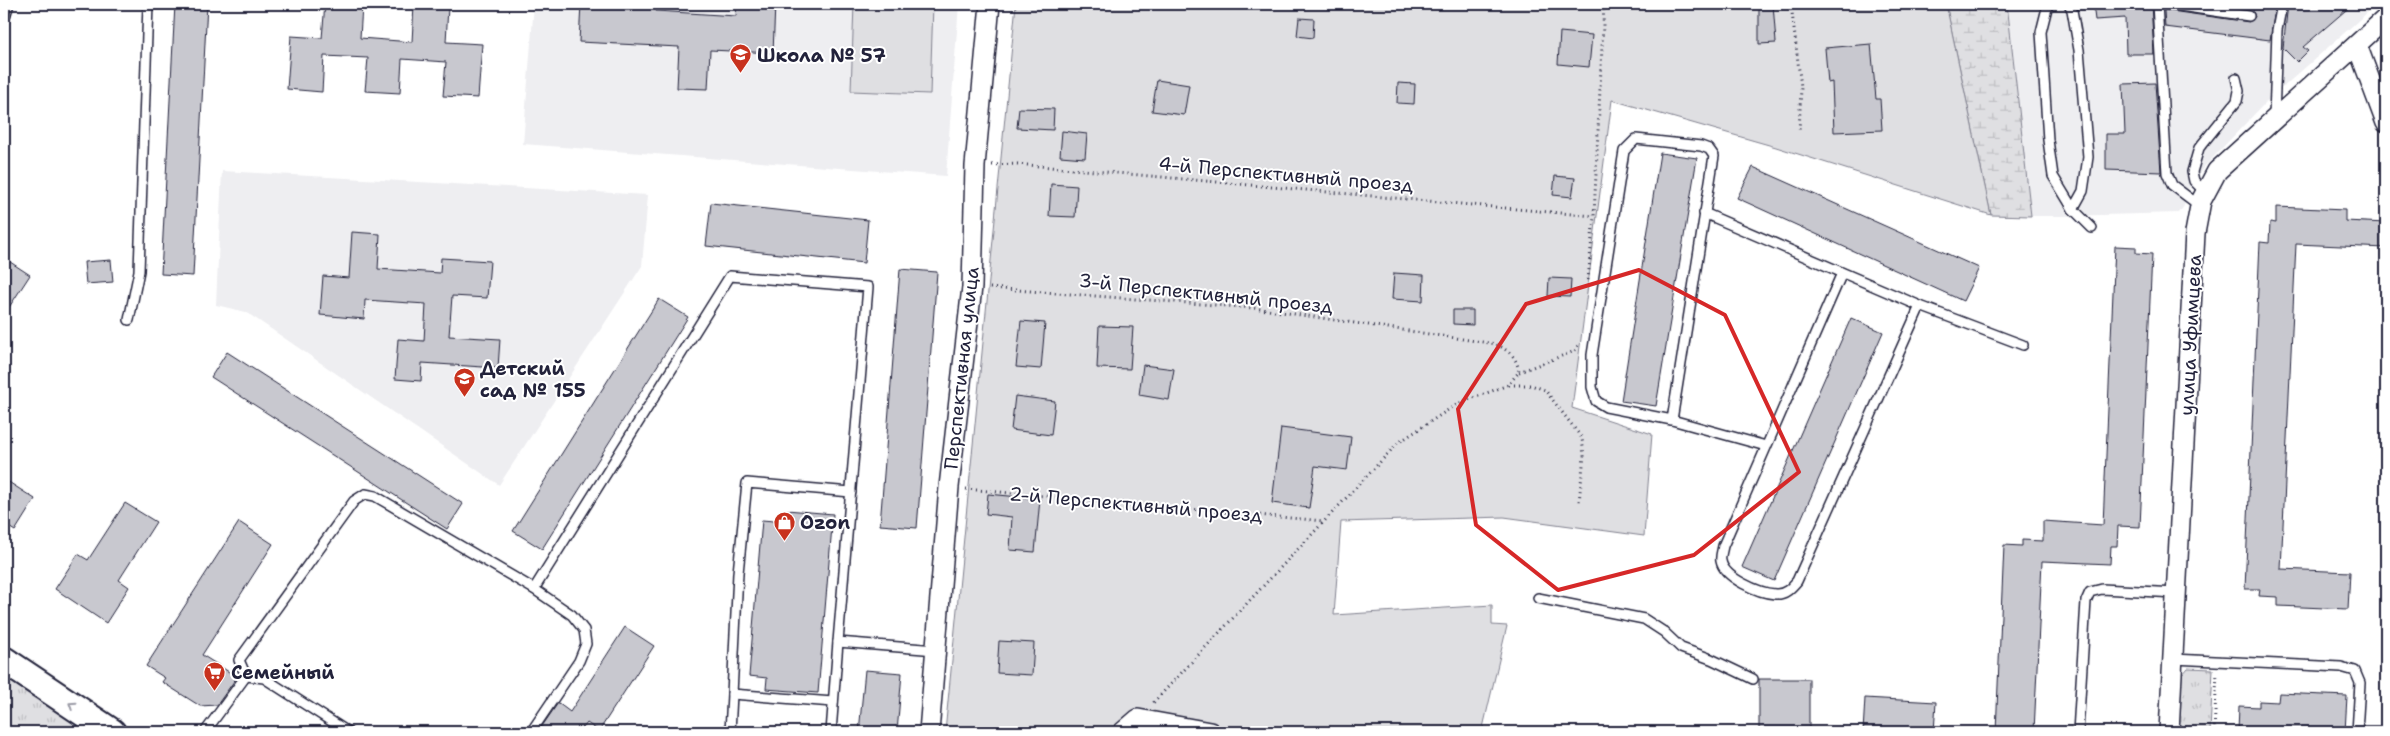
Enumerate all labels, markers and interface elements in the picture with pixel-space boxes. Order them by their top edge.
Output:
school or university icon: Школа № 57 [729,43,753,74]
place label: Школа № 57 [757,43,886,68]
street label: 4-й Перспективный проезд [1158,151,1414,198]
street label: улица Уфимцева [2174,254,2207,416]
street label: Перспективная улица [938,265,985,471]
street label: 3-й Перспективный проезд [1078,268,1334,319]
place label: Детский сад № 155 [480,356,586,403]
school or university icon: Детский сад № 155 [452,367,476,398]
street label: 2-й Перспективный проезд [1008,481,1264,528]
shop icon: Ozon [772,510,796,541]
place label: Ozon [800,510,850,535]
supermarket icon: Семейный [203,660,227,691]
place label: Семейный [231,660,334,685]
one-way arrow [68,702,77,712]

